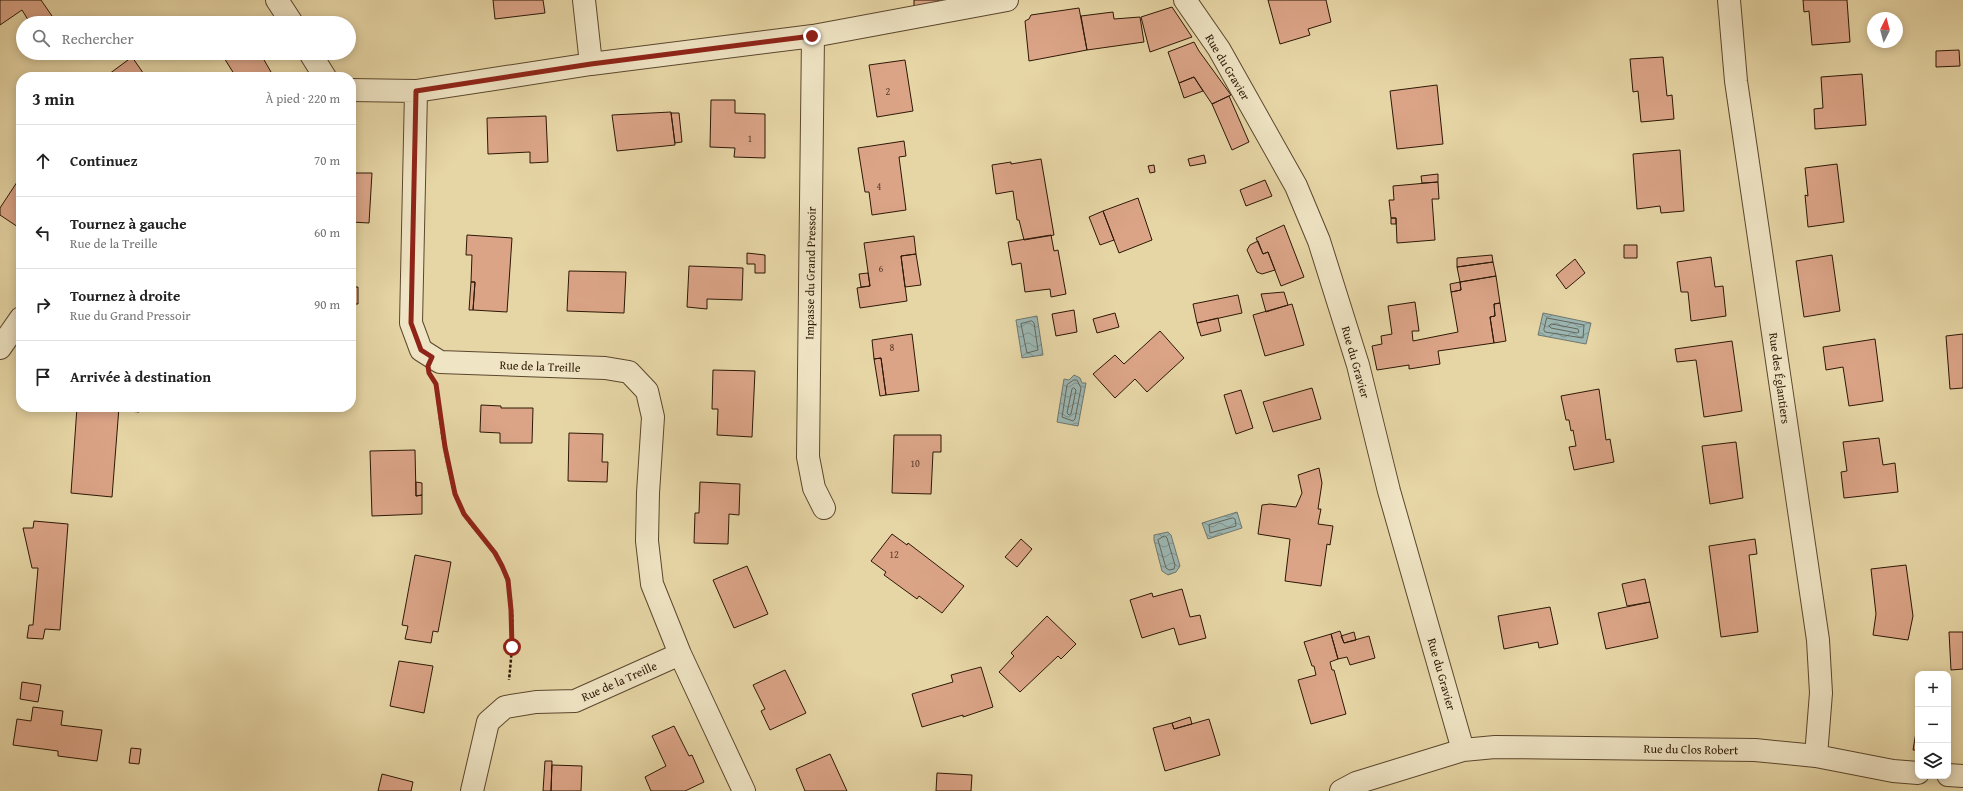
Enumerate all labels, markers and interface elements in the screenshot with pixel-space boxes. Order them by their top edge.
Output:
north arrow [1867,12,1903,48]
search box [16,16,356,60]
icon: search [30,27,52,49]
route end [803,27,821,45]
text: Rechercher [62,28,134,49]
street label: Rue du Gravier [1202,31,1255,103]
house number: 2 [886,84,891,99]
text: 3 min [32,86,74,111]
text: À pied · 220 m [265,89,340,108]
house number: 1 [748,131,753,146]
icon: ahead [32,150,54,172]
text: Continuez [70,150,138,171]
text: 70 m [314,151,340,170]
house number: 4 [877,179,882,194]
street label: Impasse du Grand Pressoir [800,206,820,340]
text: Tournez à gauche [70,213,187,234]
icon: left [32,222,54,244]
text: 60 m [314,223,340,242]
text: Rue de la Treille [70,234,158,253]
house number: 6 [879,261,884,276]
text: Tournez à droite [70,285,180,306]
icon: right [32,294,54,316]
text: 90 m [314,295,340,314]
text: Rue du Grand Pressoir [70,306,191,325]
street label: Rue du Gravier [1338,324,1374,400]
street label: Rue des Églantiers [1765,331,1795,425]
house number: 8 [890,340,895,355]
street label: Rue de la Treille [499,356,581,376]
icon: arrive [32,366,54,388]
text: Arrivée à destination [70,366,211,387]
house number: 10 [910,456,920,471]
house number: 12 [889,547,899,562]
street label: Rue du Gravier [1424,636,1460,712]
route start [503,638,521,656]
street label: Rue de la Treille [579,657,660,705]
map controls [1915,671,1951,779]
button: + [1915,671,1951,707]
button: − [1915,707,1951,743]
street label: Rue du Clos Robert [1644,740,1739,758]
button: layers [1915,743,1951,779]

